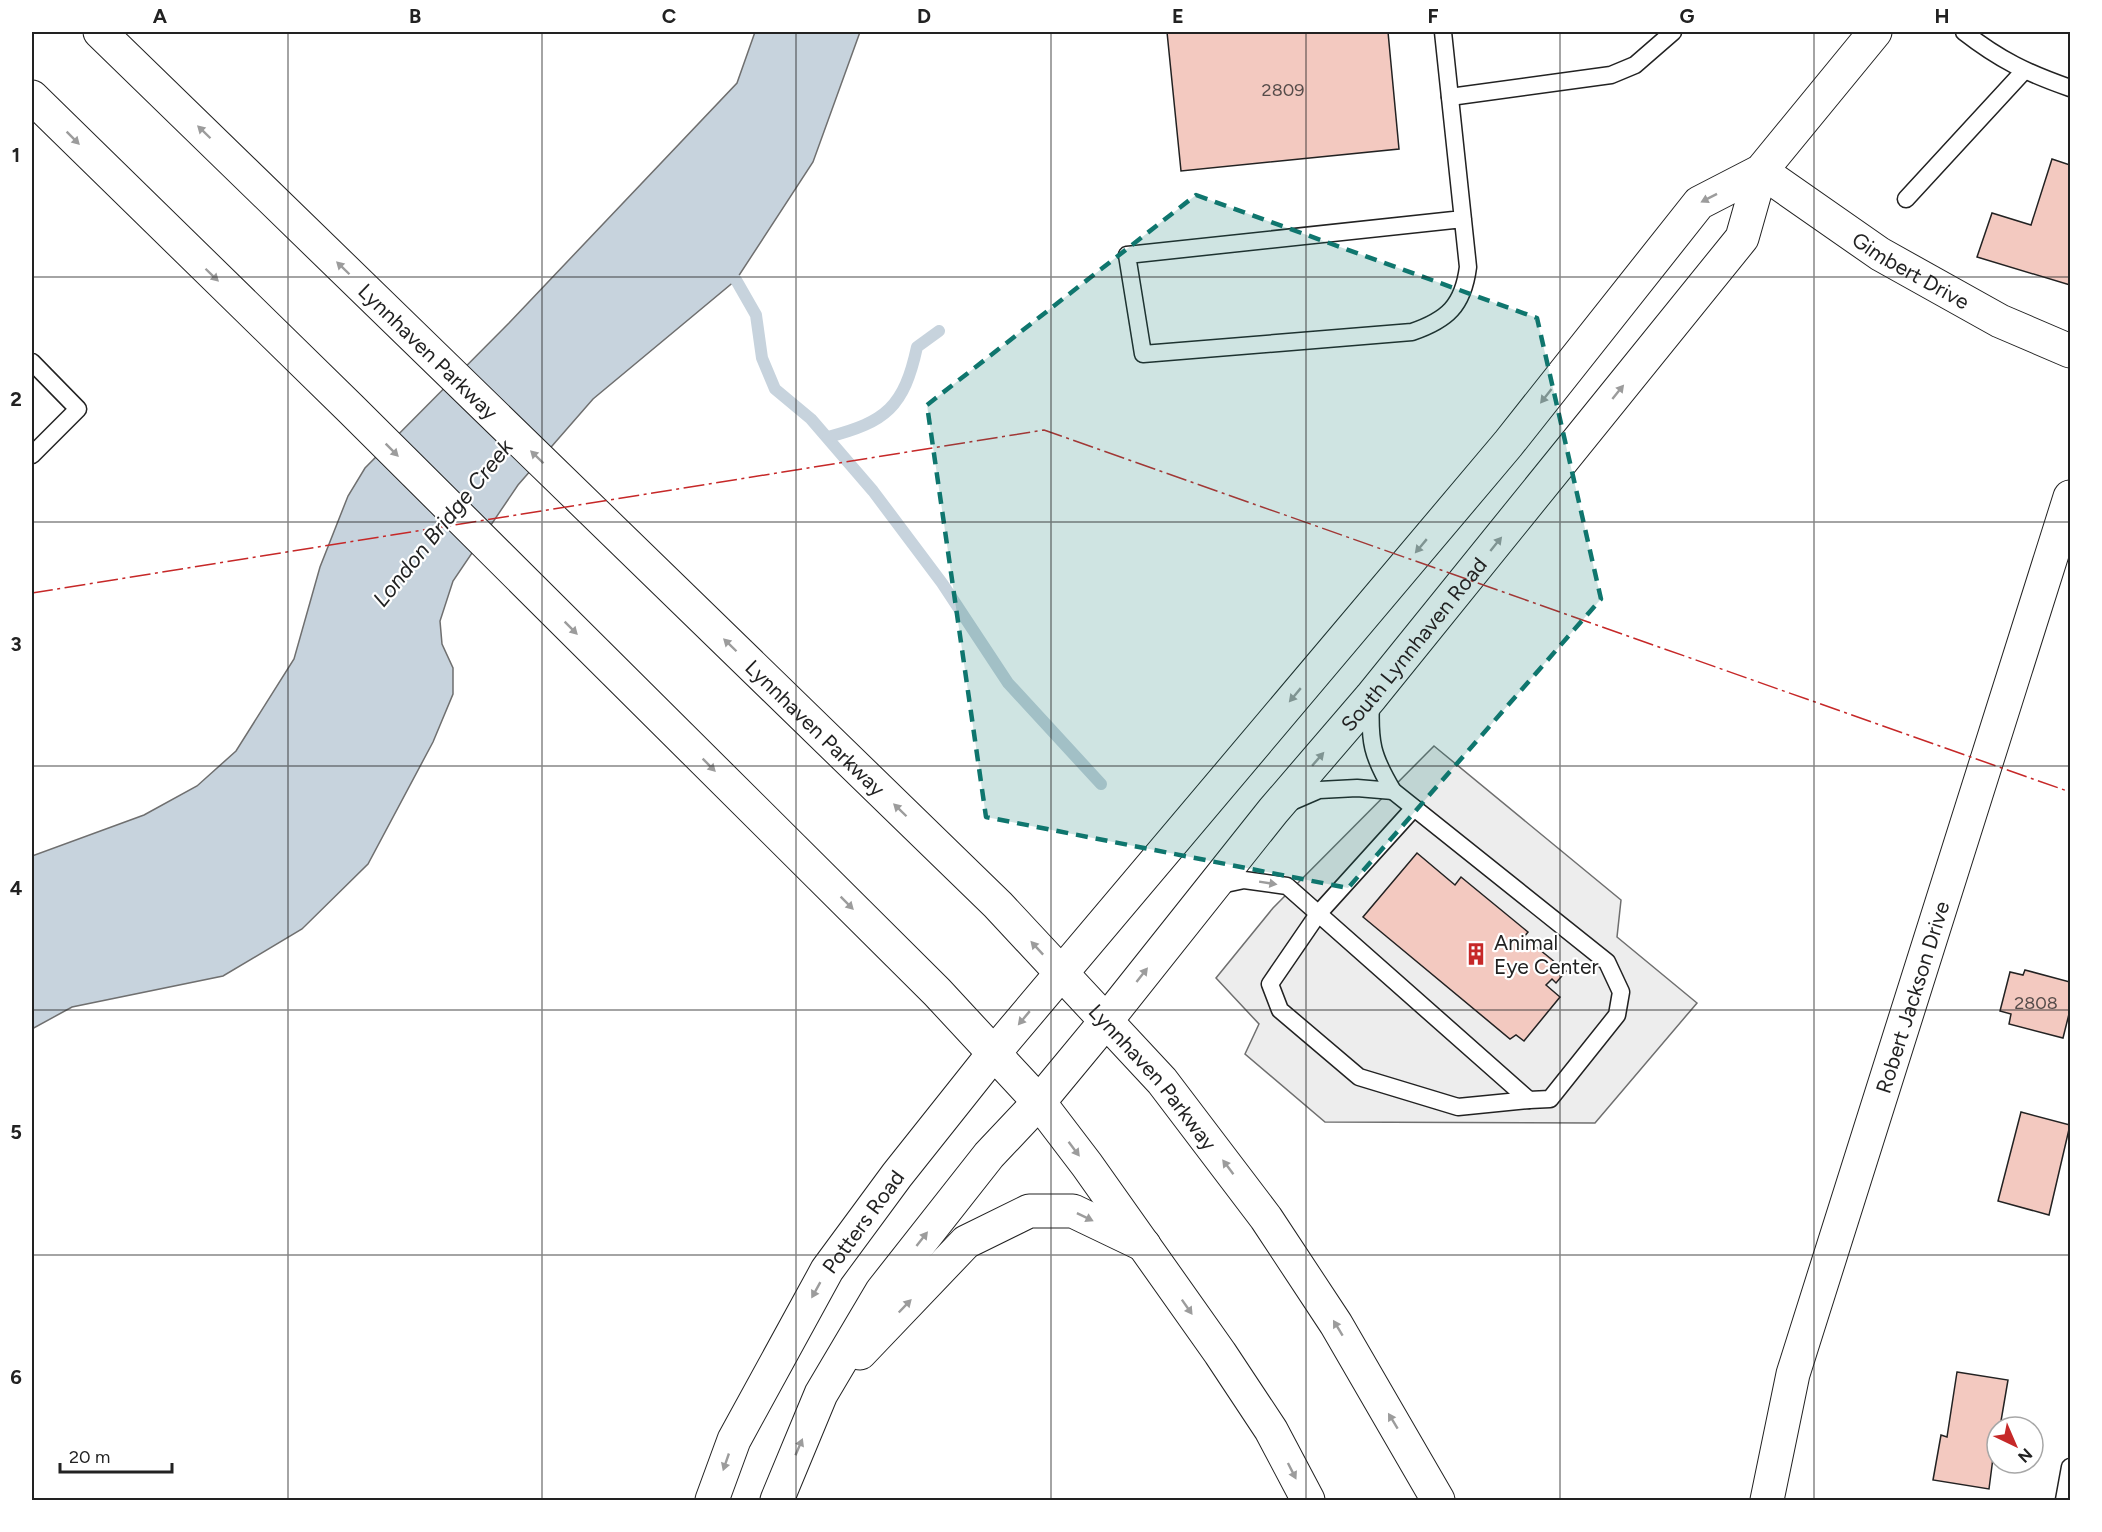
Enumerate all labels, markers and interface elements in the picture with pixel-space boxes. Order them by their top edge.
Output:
text: A [153,4,168,28]
text: B [409,4,421,28]
text: C [662,4,676,28]
text: D [917,4,931,28]
text: E [1172,4,1184,28]
text: F [1427,4,1439,28]
text: G [1680,4,1695,28]
text: H [1935,4,1950,28]
house number: 2809 [1262,79,1304,101]
one-way arrow [196,125,211,139]
one-way arrow [65,131,79,145]
text: 1 [12,143,20,167]
one-way arrow [1700,192,1718,202]
street label: Gimbert Drive [1848,226,1974,314]
one-way arrow [336,261,351,275]
one-way arrow [204,268,219,282]
street label: Lynnhaven Parkway [354,278,503,425]
one-way arrow [1612,384,1625,400]
text: 2 [10,387,22,411]
one-way arrow [1539,388,1552,404]
water label: London Bridge Creek [367,433,520,612]
one-way arrow [385,443,399,457]
one-way arrow [529,450,544,464]
one-way arrow [1489,536,1501,551]
one-way arrow [1415,538,1428,553]
street label: South Lynnhaven Road [1335,552,1491,736]
one-way arrow [563,620,577,634]
text: 3 [10,632,22,656]
one-way arrow [723,638,737,652]
street label: Lynnhaven Parkway [741,654,890,801]
one-way arrow [1289,687,1302,702]
one-way arrow [1311,752,1324,767]
one-way arrow [701,758,715,772]
one-way arrow [892,803,907,817]
text: 4 [10,876,23,900]
one-way arrow [1258,879,1277,888]
one-way arrow [840,895,854,909]
street label: Robert Jackson Drive [1870,898,1954,1096]
place label: Animal Eye Center [1494,930,1599,979]
one-way arrow [1031,941,1045,955]
building icon: Animal Eye Center [1463,941,1489,967]
one-way arrow [1136,967,1149,983]
house number: 2808 [2014,992,2058,1014]
street label: Lynnhaven Parkway [1084,998,1222,1155]
one-way arrow [1017,1010,1030,1026]
text: 5 [10,1120,22,1144]
one-way arrow [1068,1141,1080,1156]
one-way arrow [1222,1160,1234,1175]
street label: Potters Road [817,1165,909,1278]
one-way arrow [1077,1213,1094,1222]
one-way arrow [915,1232,927,1247]
one-way arrow [811,1282,821,1299]
one-way arrow [898,1298,912,1313]
one-way arrow [1181,1299,1193,1315]
one-way arrow [1333,1320,1344,1336]
text: 6 [10,1365,22,1389]
one-way arrow [1388,1413,1399,1429]
north arrow [1985,1415,2045,1475]
scale bar [60,1436,172,1474]
one-way arrow [795,1438,804,1456]
text: N [2014,1444,2036,1467]
text: 20 m [69,1446,110,1468]
one-way arrow [720,1453,730,1471]
one-way arrow [1288,1463,1297,1480]

